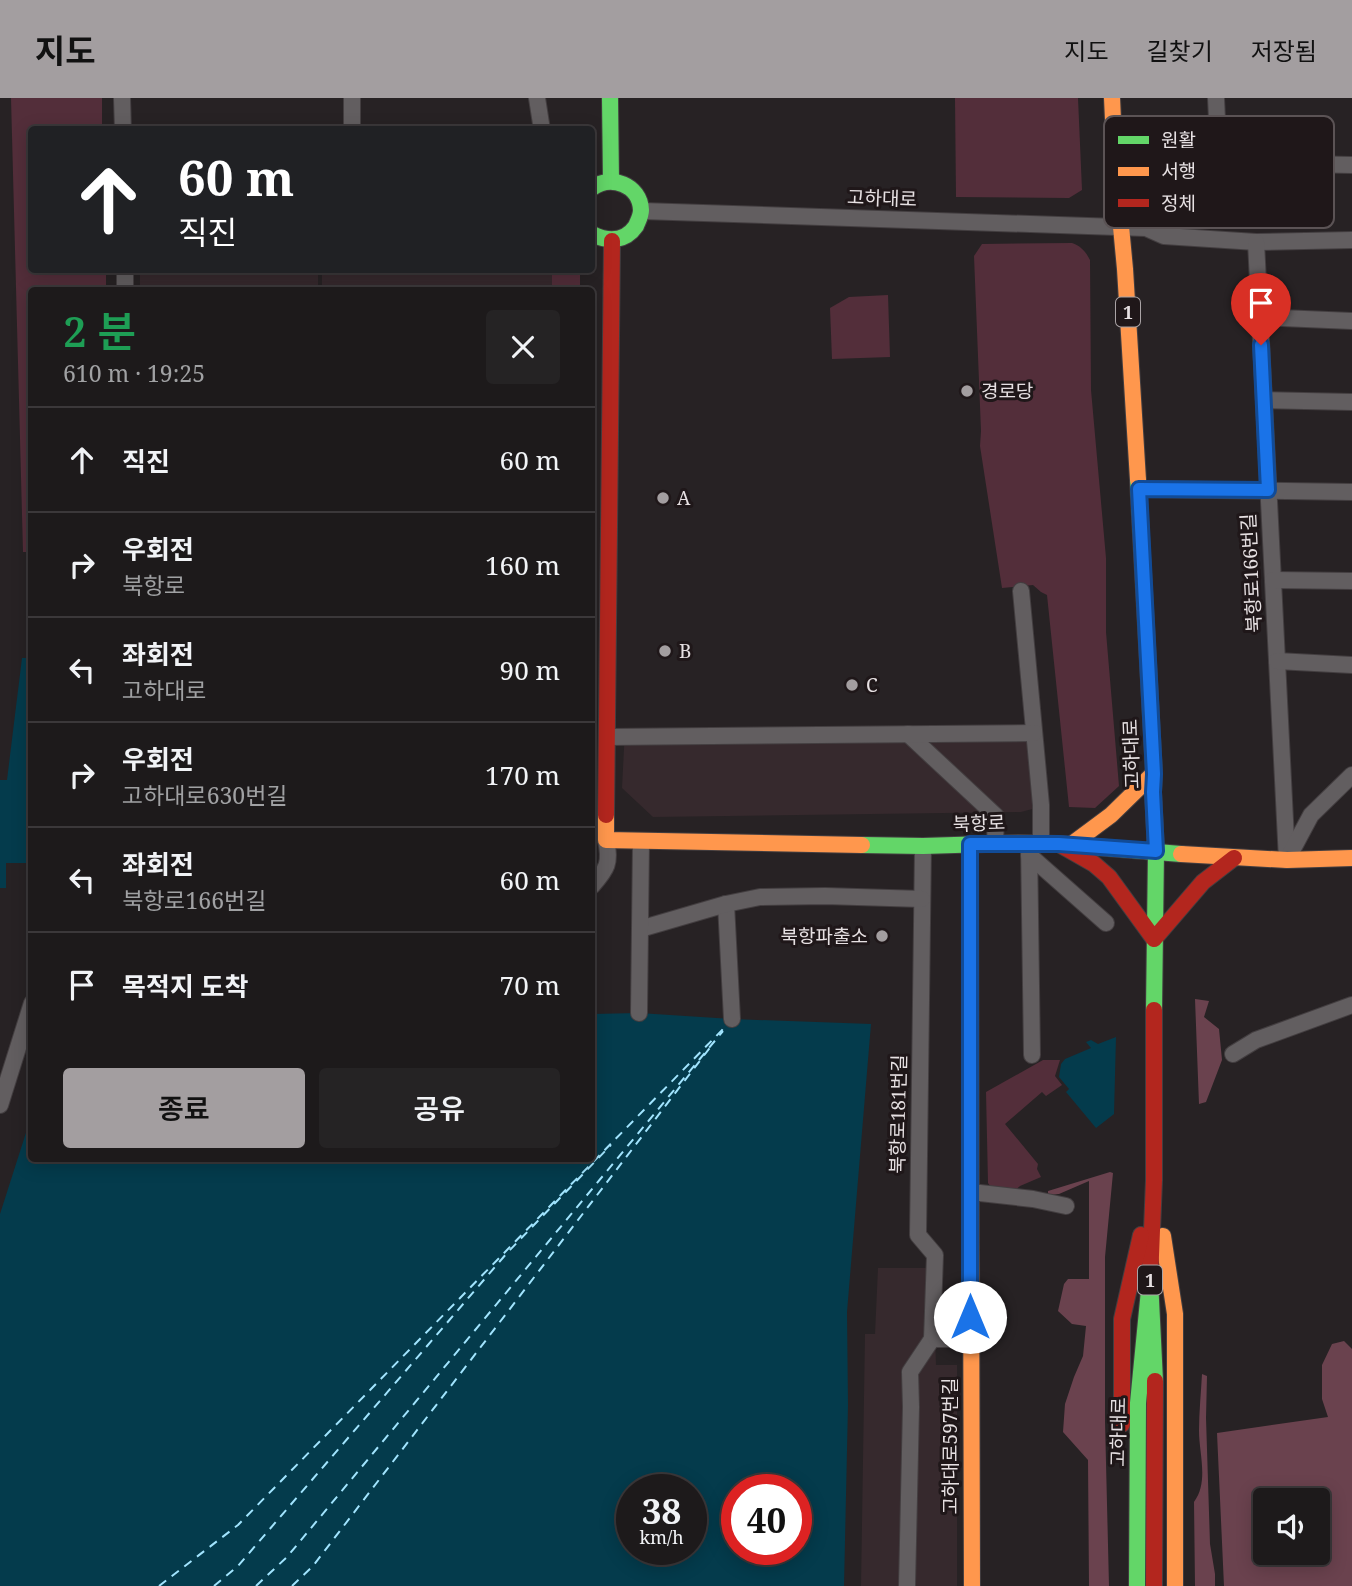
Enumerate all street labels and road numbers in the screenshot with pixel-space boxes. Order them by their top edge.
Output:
street label: 고하대로 [847,184,917,212]
road number: 1 [1116,298,1140,327]
street label: 북항로166번길 [1235,513,1267,633]
street label: 고하대로 [1117,719,1145,789]
street label: 북항로 [952,809,1006,837]
street label: 북항로181번길 [884,1054,912,1174]
road number: 1 [1138,1266,1162,1294]
street label: 고하대로597번길 [937,1378,963,1514]
street label: 고하대로 [1104,1397,1132,1467]

